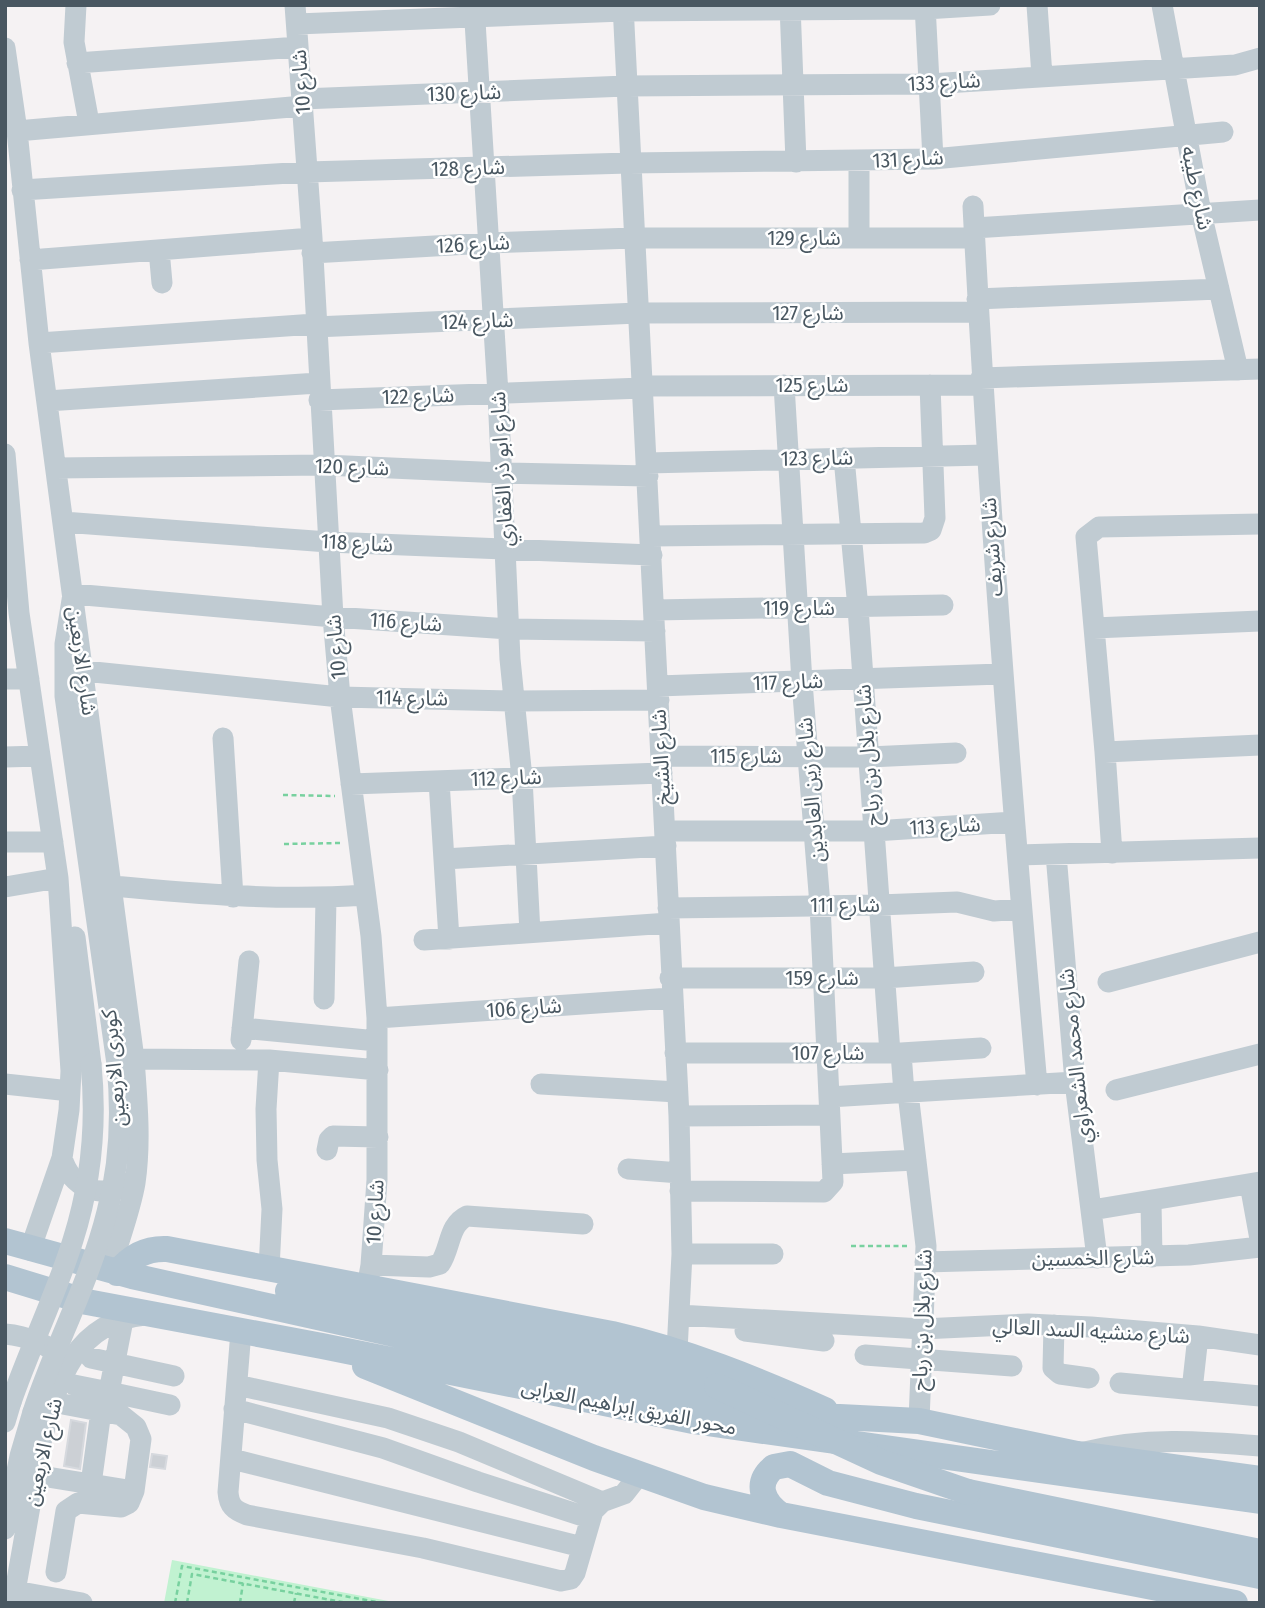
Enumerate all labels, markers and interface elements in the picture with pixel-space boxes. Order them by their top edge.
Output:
street label: شارع 10 [286,49,318,115]
street label: شارع 133 [907,67,981,99]
street label: شارع 130 [426,79,502,109]
street label: شارع 131 [872,144,944,176]
street label: شارع طيبه [1173,144,1219,233]
street label: شارع 128 [431,154,505,184]
street label: شارع 129 [767,225,841,253]
street label: شارع 126 [435,229,511,261]
street label: شارع 127 [772,300,844,328]
street label: شارع 124 [440,307,514,337]
street label: شارع 125 [776,372,848,400]
street label: شارع 122 [381,382,455,412]
street label: شارع ابو ذر الغفاري [485,390,522,547]
street label: شارع 123 [780,444,854,474]
street label: شارع 120 [314,453,390,483]
street label: شارع شريف [976,496,1010,597]
street label: شارع 118 [320,528,394,560]
street label: شارع 119 [763,595,835,623]
street label: شارع الاربعين [59,605,103,718]
street label: شارع 116 [369,607,443,639]
street label: شارع 10 [320,613,354,681]
street label: شارع 117 [752,668,824,698]
street label: شارع بلال بن رباح [850,683,888,827]
street label: شارع 114 [376,684,448,714]
street label: شارع الشيخ [646,708,678,805]
street label: شارع زين العابدين [792,716,832,864]
street label: شارع 115 [710,743,782,771]
street label: شارع 112 [470,764,542,794]
street label: شارع 113 [909,811,981,843]
street label: شارع 111 [810,892,880,920]
street label: شارع 159 [785,965,859,993]
street label: شارع محمد الشعراوي [1053,967,1100,1145]
street label: شارع 106 [485,992,563,1026]
street label: كوبرى الاربعين [96,1008,132,1128]
street label: شارع 107 [791,1040,865,1068]
street label: شارع 10 [360,1179,392,1245]
street label: شارع الخمسين [1031,1244,1155,1274]
street label: شارع بلال بن رباح [907,1249,939,1391]
street label: شارع منشيه السد العالي [991,1313,1190,1352]
street label: محور الفريق إبراهيم العرابى [519,1373,739,1443]
street label: شارع الاربعين [18,1396,70,1509]

